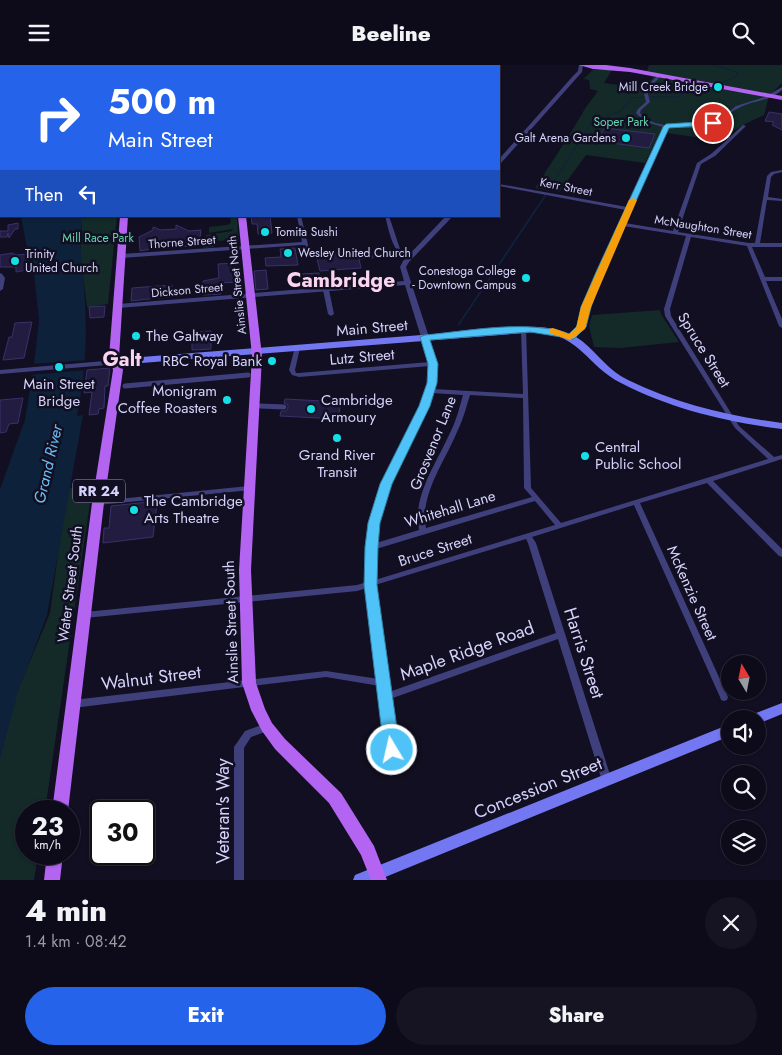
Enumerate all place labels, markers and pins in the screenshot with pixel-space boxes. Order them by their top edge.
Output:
place label: Mill Creek Bridge [619,78,708,96]
marker: Mill Creek Bridge [712,81,724,93]
pin [692,102,734,144]
place label: Galt Arena Gardens [515,129,616,147]
marker: Galt Arena Gardens [620,132,632,144]
place label: Tomita Sushi [275,223,338,241]
marker: Tomita Sushi [259,226,271,238]
place label: Wesley United Church [298,244,411,262]
place label: Trinity United Church [25,245,98,277]
marker: Wesley United Church [282,247,294,259]
marker: Trinity United Church [9,255,21,267]
place label: Conestoga College - Downtown Campus [412,262,516,294]
marker: Conestoga College - Downtown Campus [520,272,532,284]
place label: The Galtway [146,325,223,347]
marker: The Galtway [130,330,142,342]
place label: RBC Royal Bank [162,350,262,372]
marker: RBC Royal Bank [266,355,278,367]
marker: Main Street Bridge [53,361,65,373]
place label: Main Street Bridge [23,373,95,412]
place label: Monigram Coffee Roasters [118,380,217,419]
place label: Cambridge Armoury [321,389,393,428]
marker: Monigram Coffee Roasters [221,394,233,406]
marker: Cambridge Armoury [305,403,317,415]
marker: Grand River Transit [331,432,343,444]
place label: Central Public School [595,436,681,475]
place label: Grand River Transit [299,444,376,483]
marker: Central Public School [579,450,591,462]
place label: The Cambridge Arts Theatre [144,490,243,529]
marker: The Cambridge Arts Theatre [128,504,140,516]

